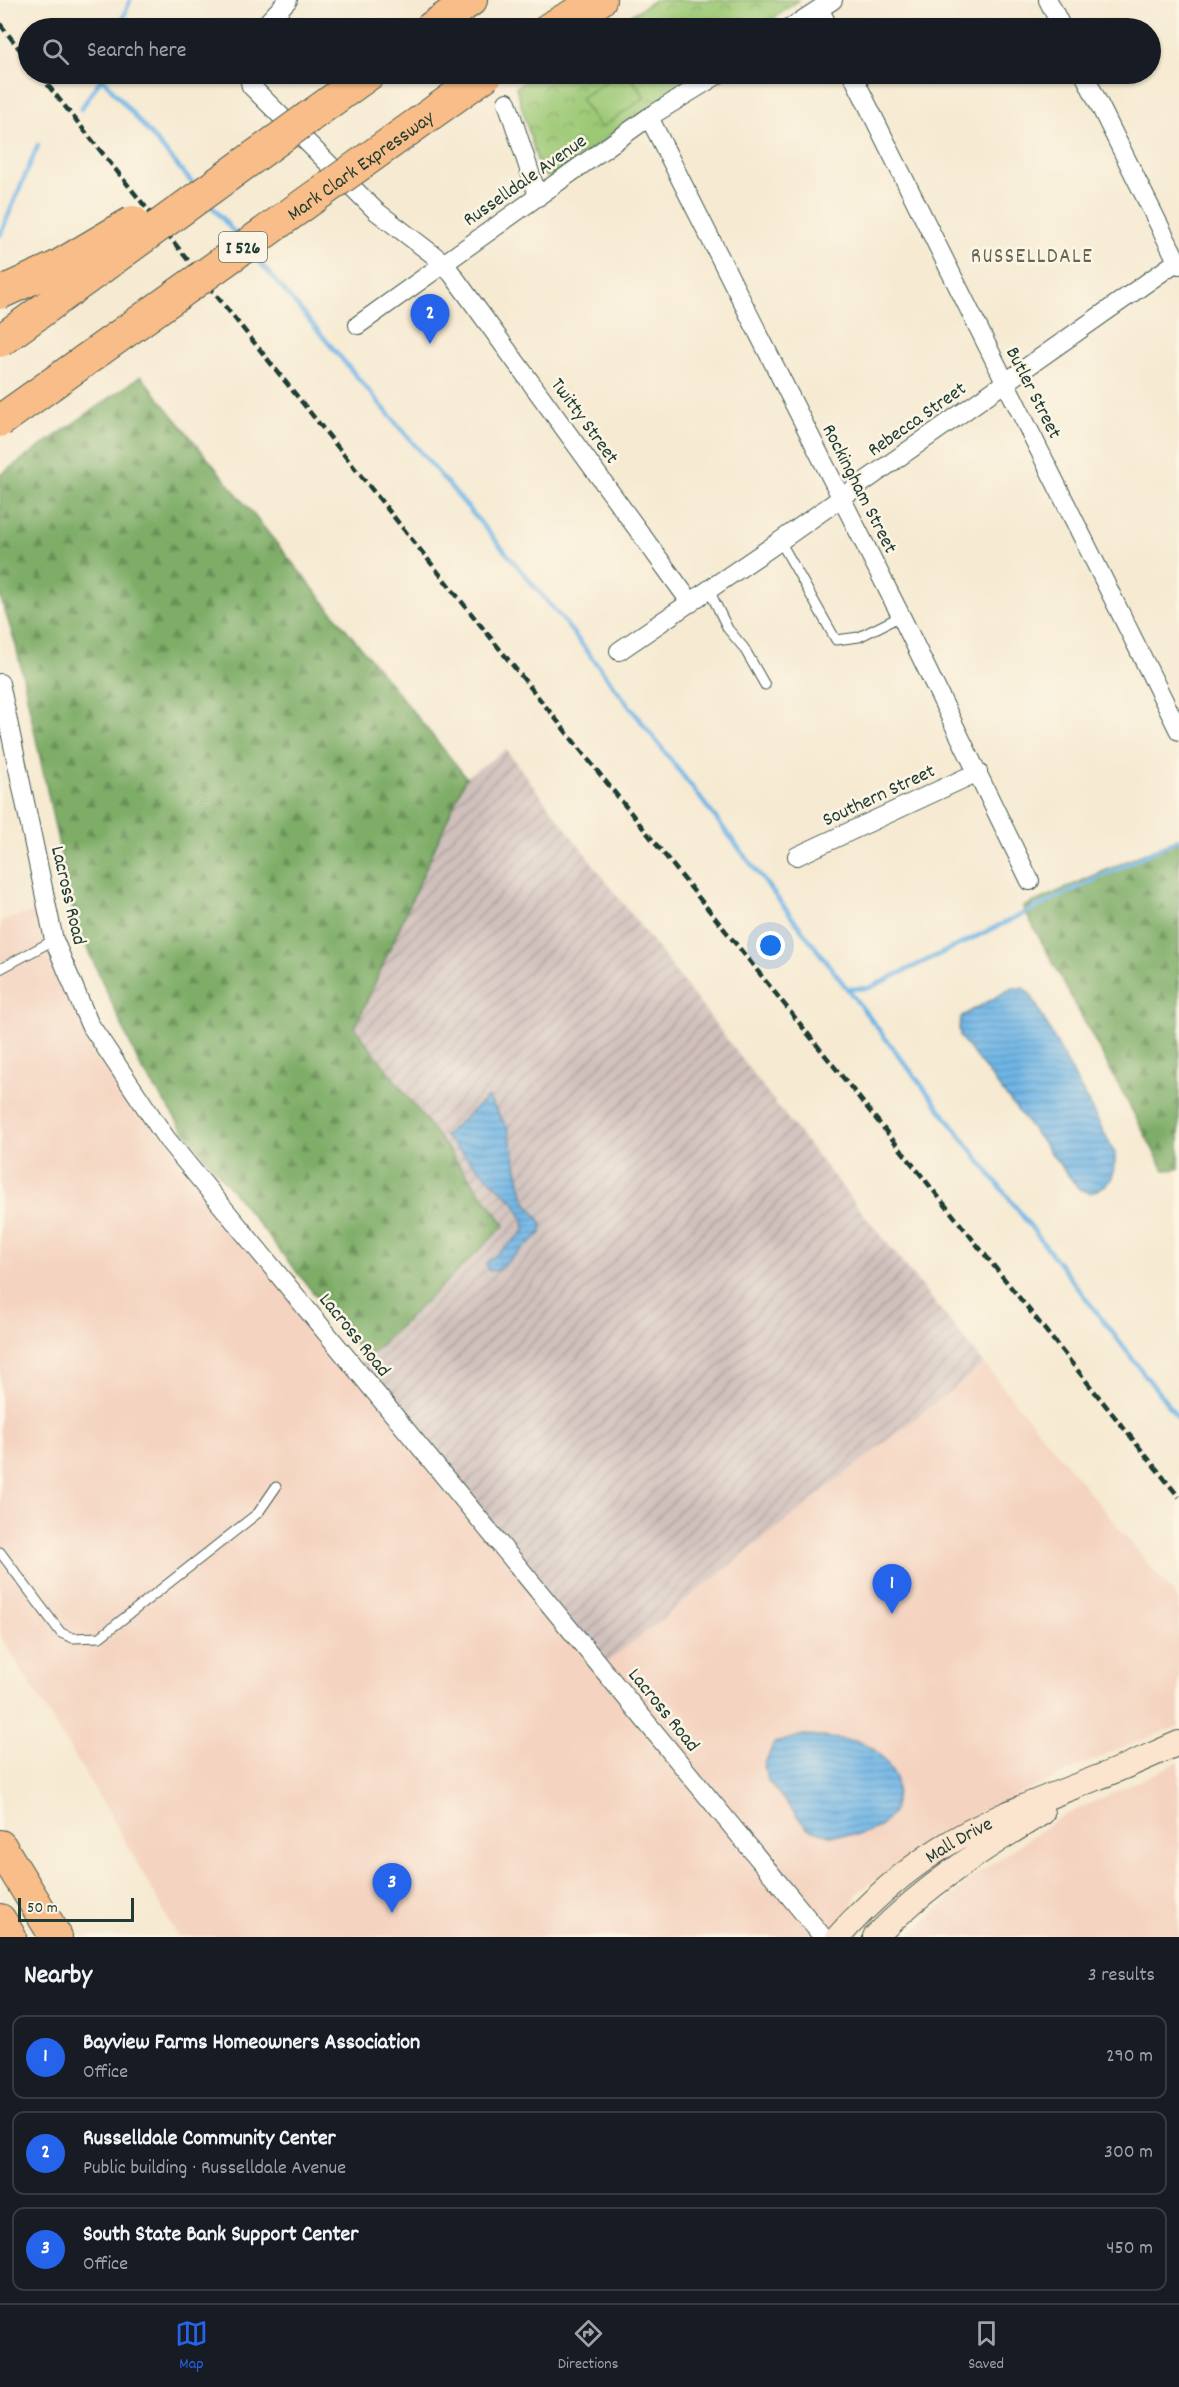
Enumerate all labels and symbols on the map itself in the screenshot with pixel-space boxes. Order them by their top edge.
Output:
street label: Mark Clark Expressway [282,104,442,229]
street label: Russelldale Avenue [458,128,593,235]
road number: I 526 [219,232,267,262]
district label: RUSSELLDALE [971,243,1093,273]
pin: 2 [410,294,450,344]
street label: Butler Street [997,343,1067,444]
street label: Twitty Street [543,373,624,471]
street label: Rebecca Street [863,376,973,465]
street label: Rockingham Street [814,420,903,559]
street label: Southern Street [818,758,940,835]
street label: Lacross Road [42,843,92,948]
your location [756,931,785,960]
street label: Lacross Road [311,1288,396,1384]
pin: 1 [872,1564,912,1614]
street label: Lacross Road [620,1663,705,1759]
street label: Mall Drive [920,1811,998,1872]
pin: 3 [372,1864,412,1913]
scale bar [18,1895,134,1922]

